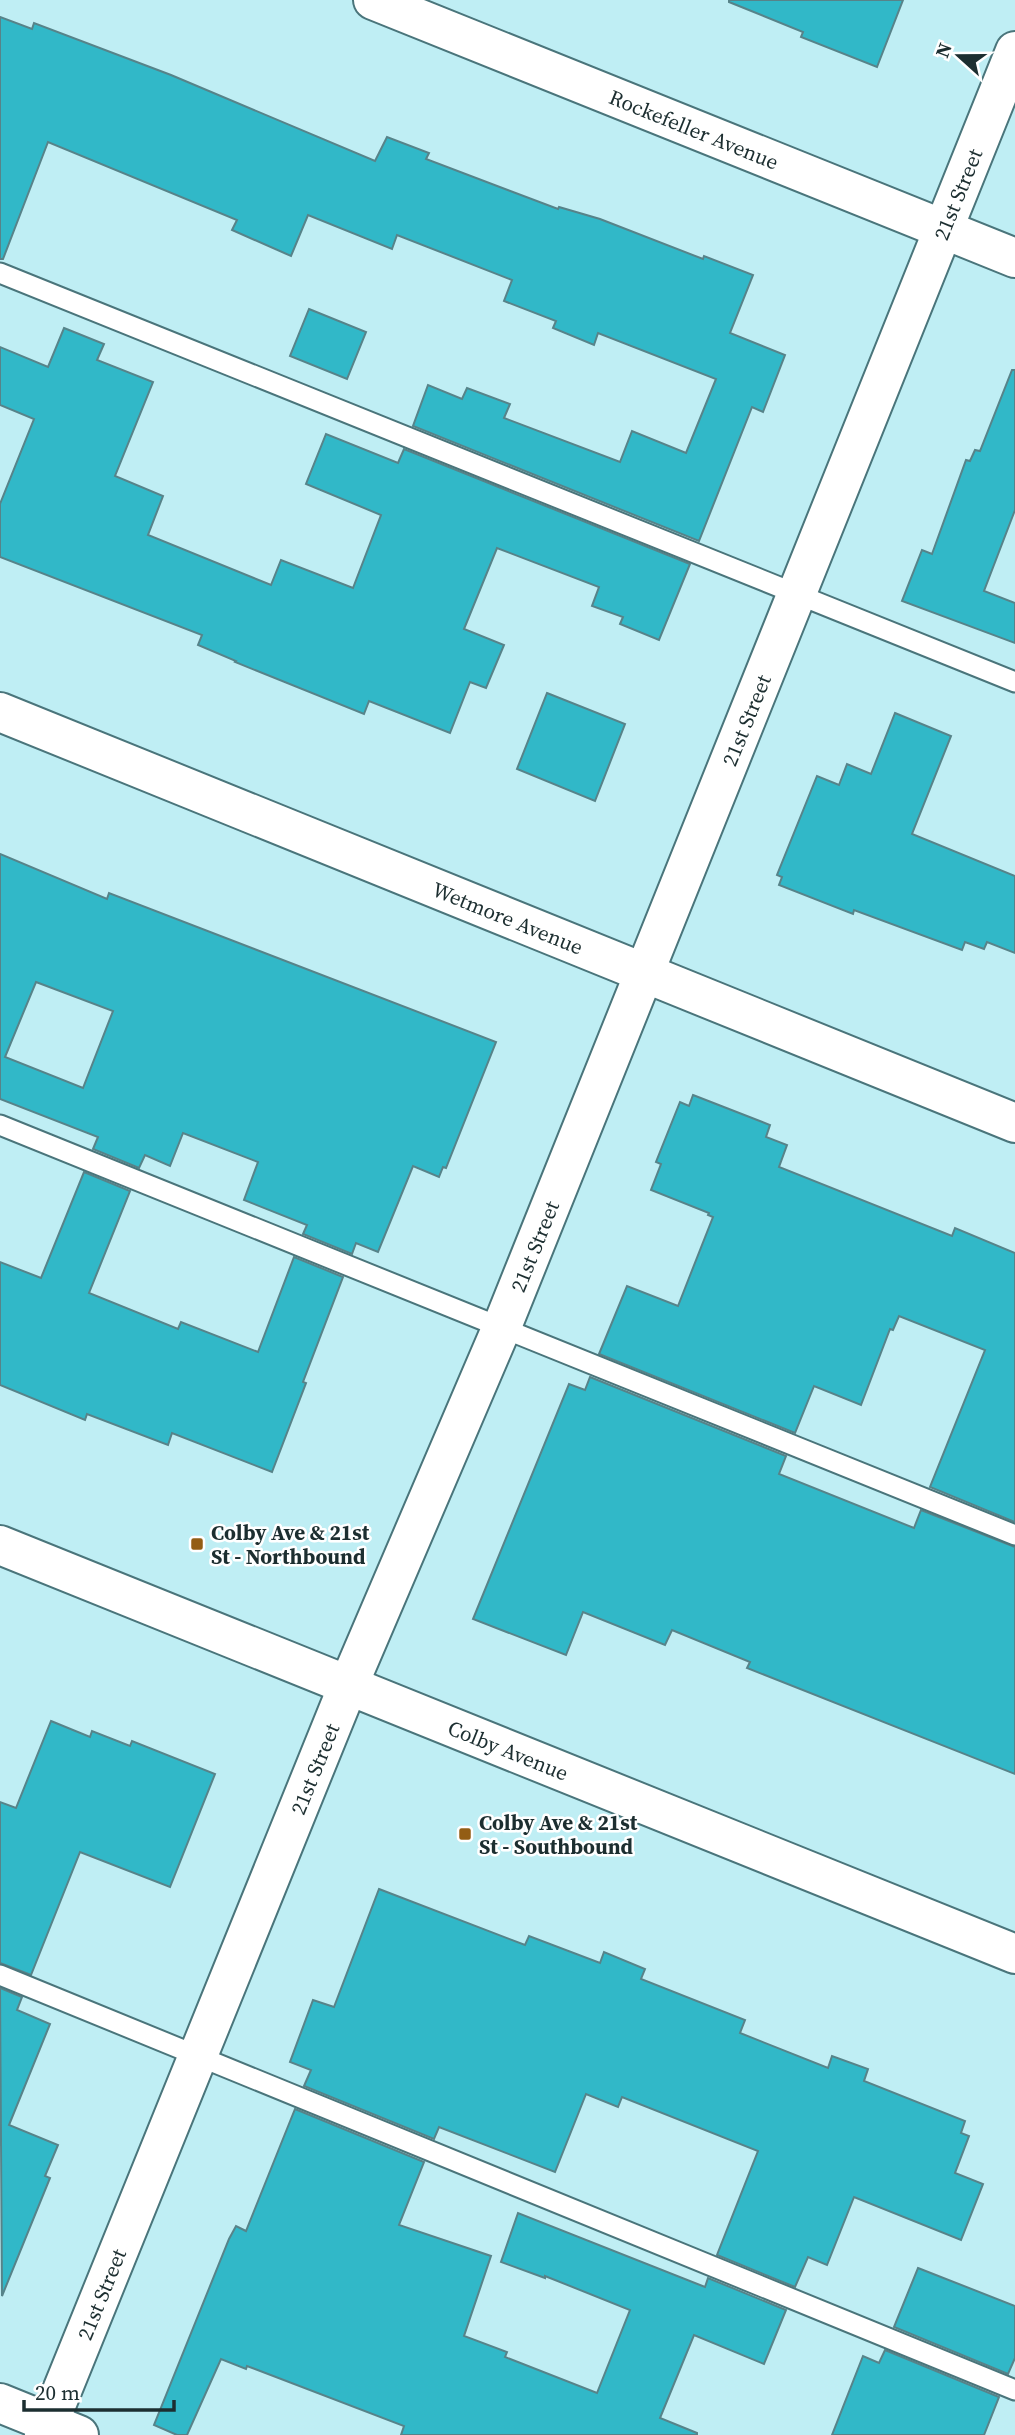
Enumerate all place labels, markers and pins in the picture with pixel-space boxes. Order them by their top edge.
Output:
place label: Colby Ave & 21st St - Northbound [211,1518,370,1571]
marker: Colby Ave & 21st St - Northbound [189,1536,205,1552]
place label: Colby Ave & 21st St - Southbound [479,1808,638,1861]
marker: Colby Ave & 21st St - Southbound [457,1826,473,1842]

